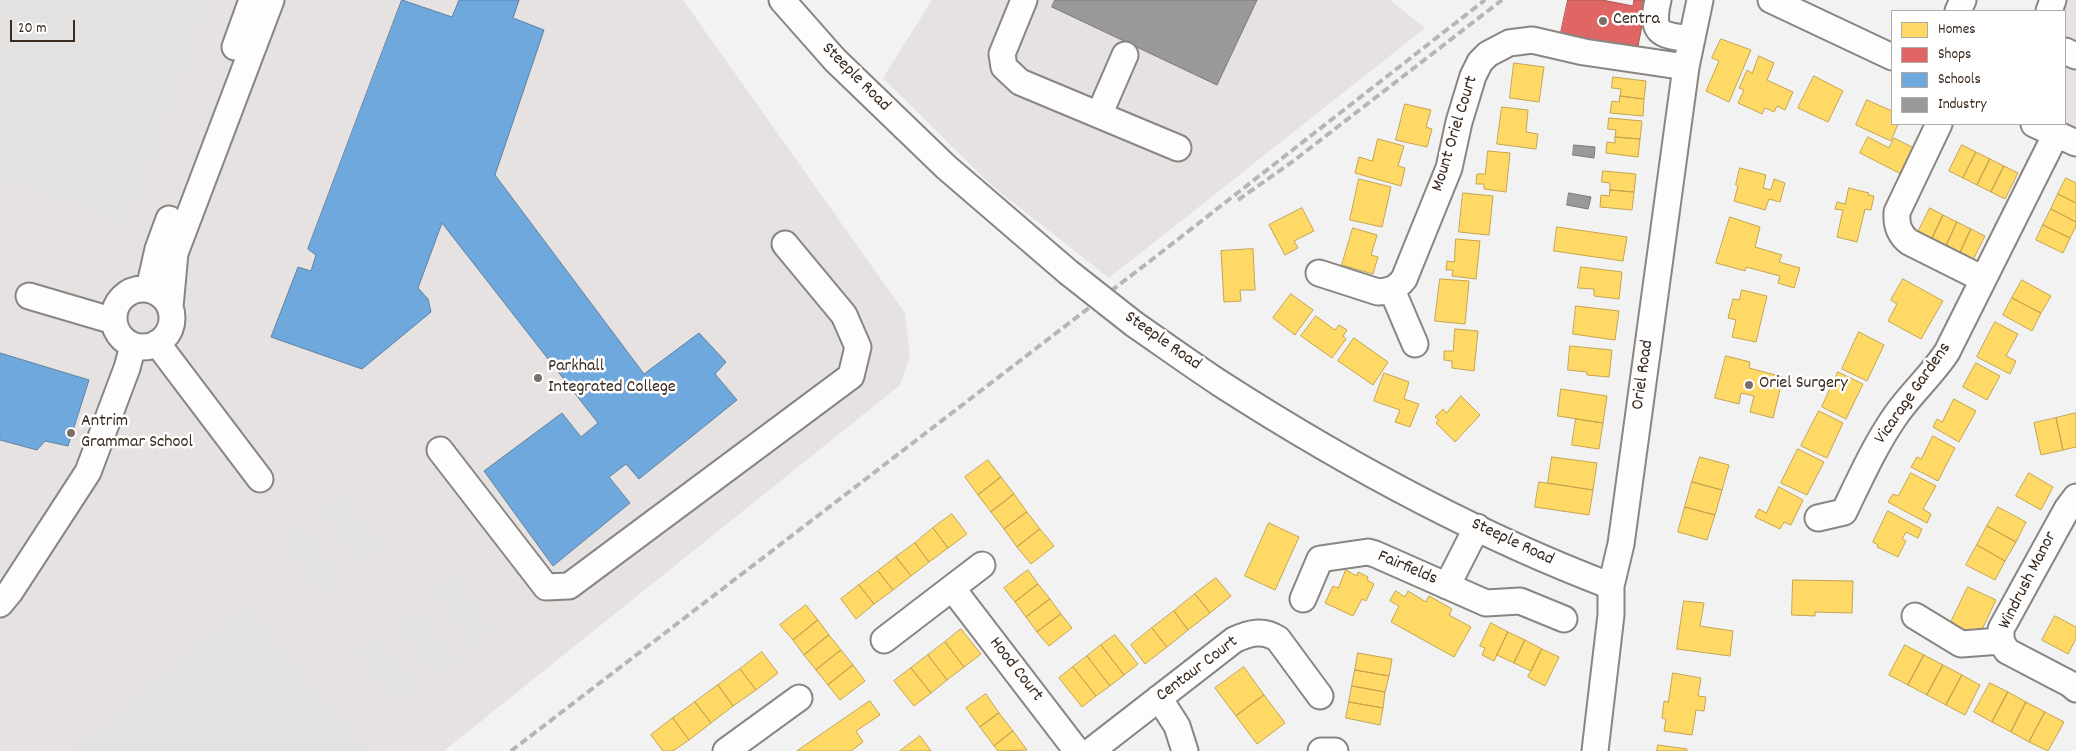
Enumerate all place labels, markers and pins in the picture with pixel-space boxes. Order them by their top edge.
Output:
place label: Centra [1613,10,1660,32]
marker: Centra [1597,15,1609,27]
place label: Parkhall Integrated College [548,357,676,399]
marker: Parkhall Integrated College [532,372,544,384]
place label: Oriel Surgery [1759,374,1848,396]
marker: Oriel Surgery [1743,379,1755,391]
place label: Antrim Grammar School [81,412,193,454]
marker: Antrim Grammar School [65,427,77,439]

